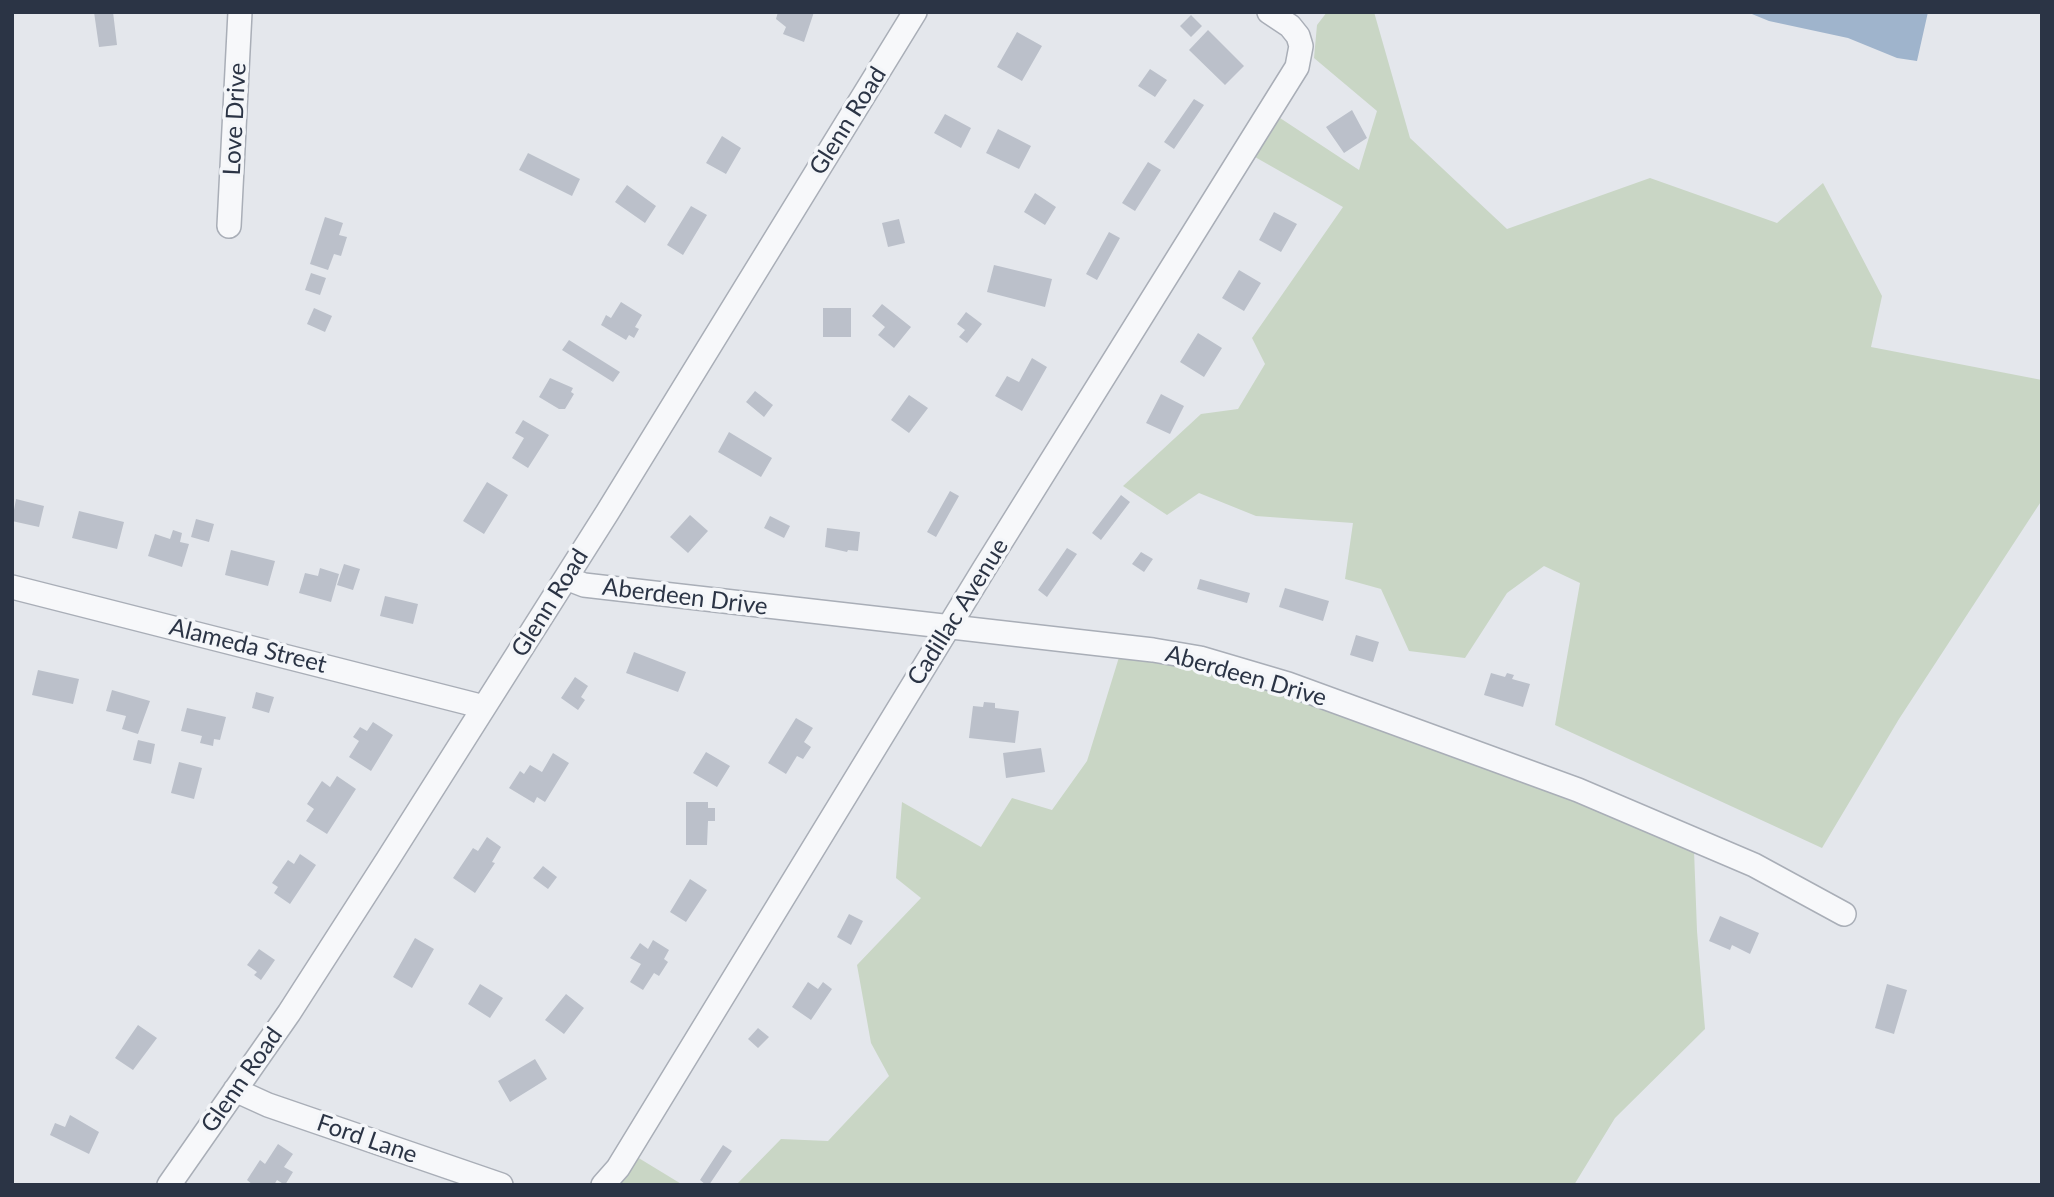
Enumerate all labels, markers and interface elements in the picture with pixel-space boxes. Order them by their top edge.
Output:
street label: Love Drive [218,62,252,176]
street label: Glenn Road [803,62,893,180]
street label: Cadillac Avenue [901,533,1015,691]
street label: Glenn Road [505,544,595,662]
street label: Aberdeen Drive [601,573,769,621]
street label: Alameda Street [166,613,330,679]
street label: Aberdeen Drive [1162,639,1330,713]
street label: Glenn Road [195,1022,289,1138]
street label: Ford Lane [313,1108,421,1170]

